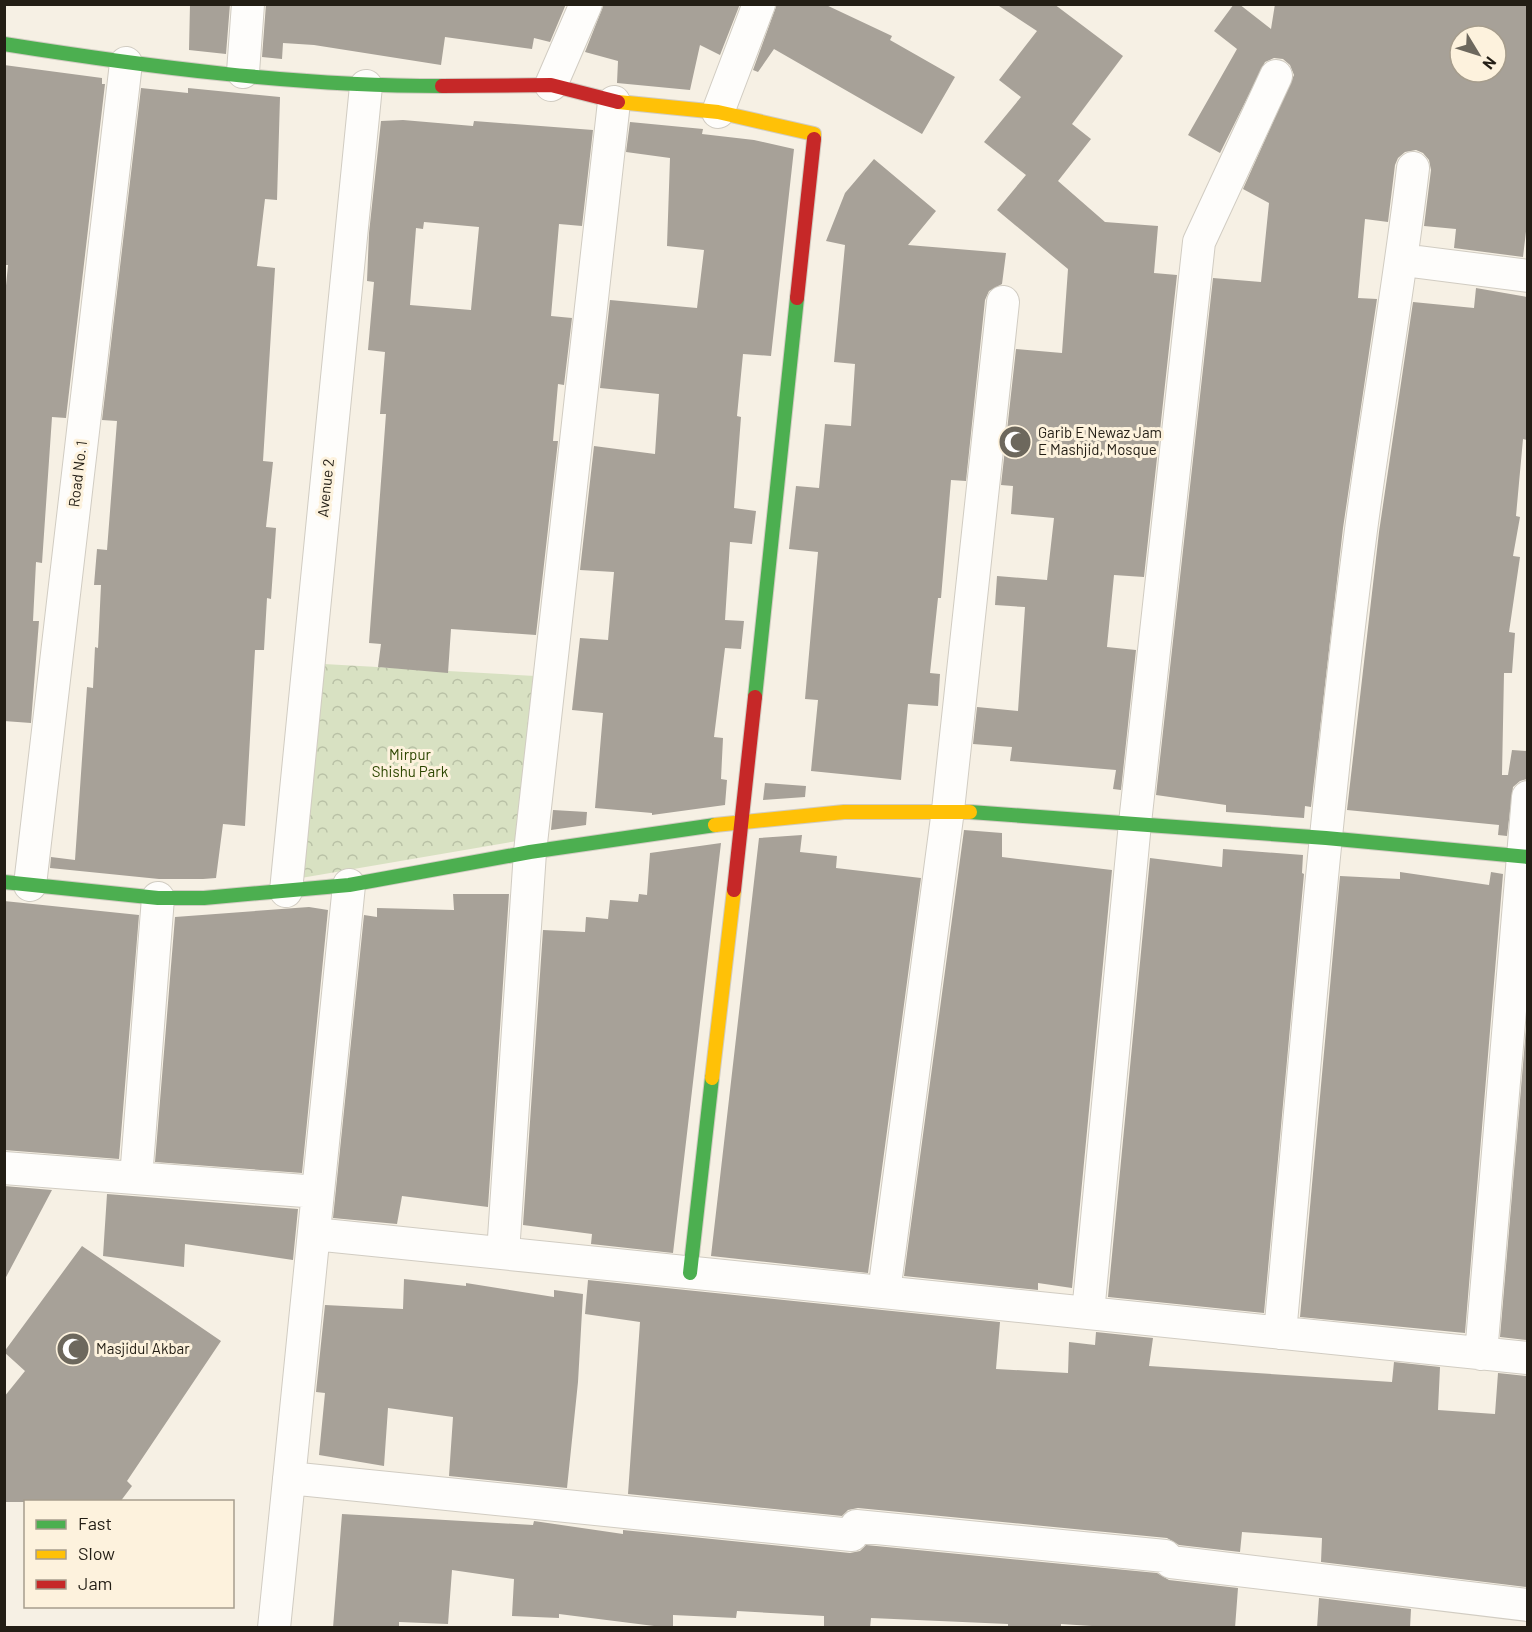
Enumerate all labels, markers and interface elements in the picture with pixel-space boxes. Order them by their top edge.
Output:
north arrow [1448,24,1508,84]
text: N [1479,54,1501,74]
place label: Garib E Newaz Jam E Mashjid, Mosque [1038,423,1162,458]
mosque icon: Garib E Newaz Jam E Mashjid, Mosque [997,424,1033,460]
street label: Road No. 1 [64,440,90,508]
street label: Avenue 2 [313,458,337,518]
park label: Mirpur Shishu Park [372,745,449,780]
mosque icon: Masjidul Akbar [55,1331,91,1367]
place label: Masjidul Akbar [96,1339,190,1357]
legend [24,1500,234,1608]
text: Fast [78,1512,112,1534]
text: Slow [78,1542,115,1564]
text: Jam [78,1572,112,1594]

